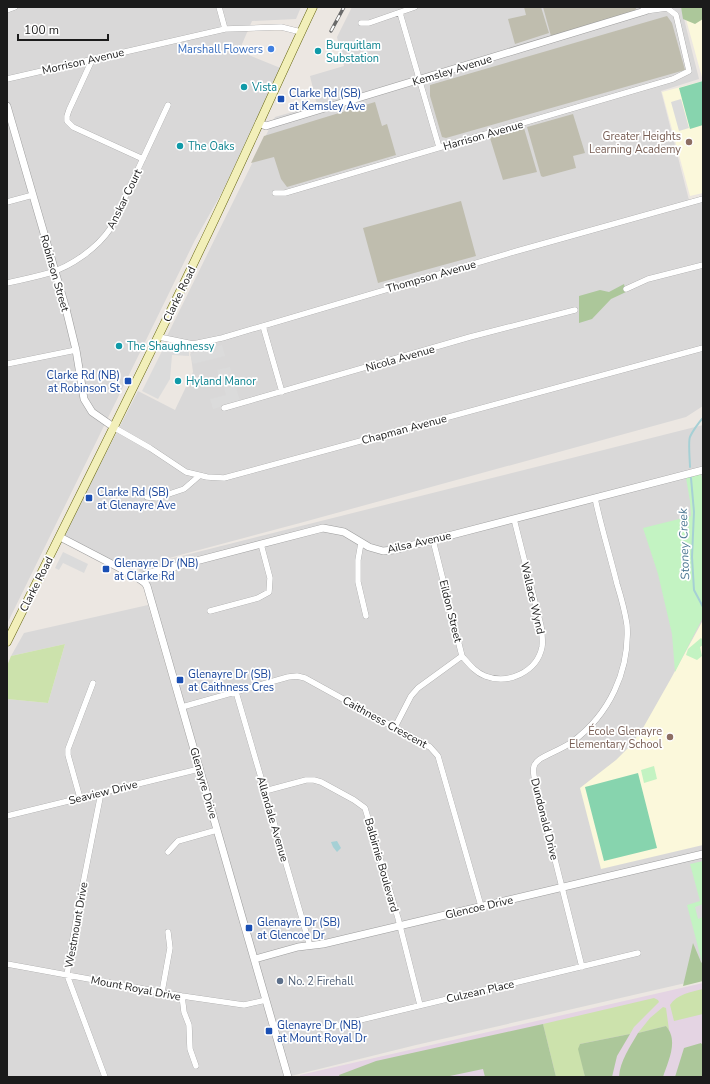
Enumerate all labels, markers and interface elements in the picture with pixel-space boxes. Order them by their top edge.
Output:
scale bar [18,16,108,42]
text: 100 m [24,22,59,38]
place label: Burquitlam Substation [326,38,381,66]
place label: Marshall Flowers [178,42,263,57]
marker: Marshall Flowers [266,44,276,54]
street label: Morrison Avenue [41,45,126,78]
marker: Burquitlam Substation [313,46,323,56]
street label: Kemsley Avenue [411,51,494,90]
place label: Vista [251,80,277,95]
marker: Vista [239,82,249,92]
place label: Clarke Rd (SB) at Kemsley Ave [289,86,366,114]
marker: Clarke Rd (SB) at Kemsley Ave [276,94,286,104]
street label: Harrison Avenue [441,117,525,154]
place label: Greater Heights Learning Academy [589,129,681,157]
marker: Greater Heights Learning Academy [684,137,694,147]
place label: The Oaks [188,139,235,154]
marker: The Oaks [175,141,185,151]
street label: Anskar Court [103,167,145,232]
street label: Robinson Street [36,233,73,313]
street label: Thompson Avenue [384,256,478,296]
street label: Clarke Road [160,264,199,324]
place label: The Shaughnessy [127,339,215,354]
marker: The Shaughnessy [114,341,124,351]
street label: Nicola Avenue [364,341,437,375]
place label: Clarke Rd (NB) at Robinson St [47,368,120,396]
place label: Hyland Manor [186,374,256,389]
marker: Clarke Rd (NB) at Robinson St [123,376,133,386]
marker: Hyland Manor [173,376,183,386]
street label: Chapman Avenue [360,411,449,448]
place label: Clarke Rd (SB) at Glenayre Ave [97,485,176,513]
marker: Clarke Rd (SB) at Glenayre Ave [84,493,94,503]
water label: Stoney Creek [675,507,693,580]
street label: Ailsa Avenue [386,528,453,557]
street label: Clarke Road [16,554,57,614]
place label: Glenayre Dr (NB) at Clarke Rd [114,556,199,584]
street label: Wallace Wynd [517,561,548,636]
marker: Glenayre Dr (NB) at Clarke Rd [101,564,111,574]
street label: Eildon Street [436,578,466,644]
place label: Glenayre Dr (SB) at Caithness Cres [188,667,274,695]
marker: Glenayre Dr (SB) at Caithness Cres [175,675,185,685]
street label: Caithness Crescent [340,693,430,752]
place label: École Glenayre Elementary School [569,723,663,752]
marker: École Glenayre Elementary School [665,732,675,742]
street label: Glenayre Drive [186,746,221,821]
street label: Allandale Avenue [253,775,292,864]
street label: Seaview Drive [67,777,139,808]
street label: Dundonald Drive [527,777,562,862]
street label: Balbirnie Boulevard [361,816,402,914]
street label: Westmount Drive [62,881,91,969]
street label: Glencoe Drive [444,892,515,923]
place label: Glenayre Dr (SB) at Glencoe Dr [257,915,340,943]
marker: Glenayre Dr (SB) at Glencoe Dr [244,923,254,933]
street label: Mount Royal Drive [90,972,182,1005]
place label: No. 2 Firehall [288,974,354,989]
marker: No. 2 Firehall [275,976,285,986]
street label: Culzean Place [445,976,516,1007]
place label: Glenayre Dr (NB) at Mount Royal Dr [277,1018,367,1046]
marker: Glenayre Dr (NB) at Mount Royal Dr [264,1026,274,1036]

